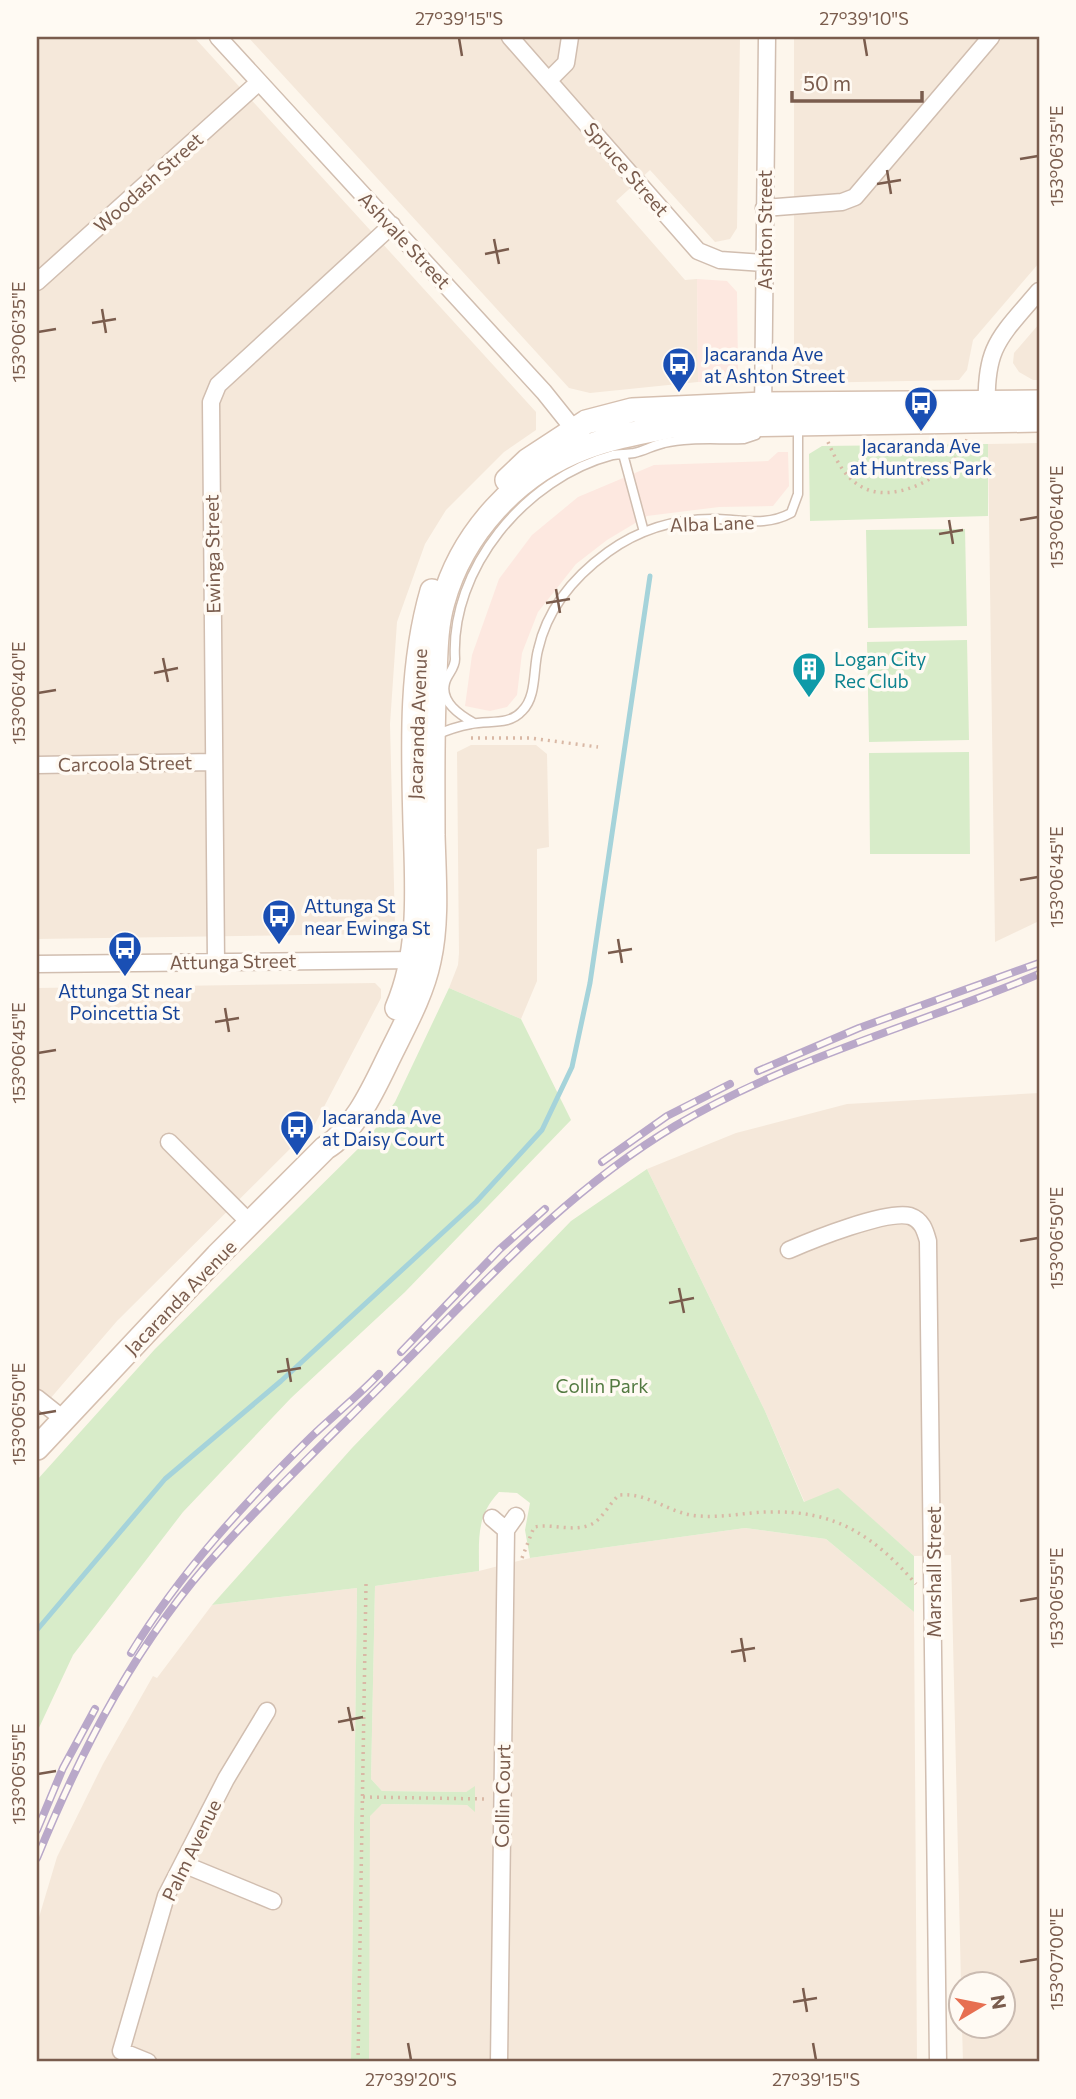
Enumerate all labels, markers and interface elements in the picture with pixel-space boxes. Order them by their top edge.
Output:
text: 27°39'15"S [415,7,503,29]
text: 27°39'10"S [819,7,909,29]
scale bar [792,60,922,104]
text: 50 m [803,70,851,95]
text: 153°06'35"E [1045,105,1067,207]
street label: Spruce Street [580,117,674,221]
street label: Woodash Street [89,127,207,237]
street label: Ashton Street [753,170,776,290]
street label: Ashvale Street [354,187,456,293]
text: 153°06'35"E [7,281,29,383]
place label: Jacaranda Ave at Ashton Street [704,342,845,387]
bus stop icon: Jacaranda Ave at Ashton Street [660,345,698,394]
bus stop icon: Jacaranda Ave at Huntress Park [902,384,940,433]
place label: Jacaranda Ave at Huntress Park [850,434,992,479]
text: 153°06'40"E [1045,466,1067,568]
street label: Ewinga Street [199,494,225,614]
street label: Alba Lane [669,510,755,536]
text: 153°06'40"E [7,642,29,744]
place label: Logan City Rec Club [834,647,927,692]
street label: Jacaranda Avenue [403,648,431,800]
building icon: Logan City Rec Club [790,650,828,699]
street label: Carcoola Street [58,750,193,776]
text: 153°06'45"E [1045,826,1067,928]
place label: Attunga St near Ewinga St [304,894,431,939]
bus stop icon: Attunga St near Ewinga St [260,897,298,946]
bus stop icon: Attunga St near Poincettia St [106,929,144,978]
street label: Attunga Street [169,948,297,974]
place label: Attunga St near Poincettia St [58,979,192,1024]
text: 153°06'45"E [7,1002,29,1104]
place label: Jacaranda Ave at Daisy Court [322,1105,445,1150]
bus stop icon: Jacaranda Ave at Daisy Court [278,1108,316,1157]
text: 153°06'50"E [1045,1187,1067,1289]
street label: Jacaranda Avenue [119,1235,241,1359]
text: 153°06'50"E [7,1363,29,1465]
park label: Collin Park [555,1374,649,1397]
street label: Marshall Street [922,1506,945,1638]
text: 153°06'55"E [1045,1547,1067,1649]
text: 153°06'55"E [7,1723,29,1825]
street label: Collin Court [490,1744,514,1848]
street label: Palm Avenue [156,1795,226,1905]
text: 153°07'00"E [1045,1908,1067,2010]
north arrow [946,1969,1016,2039]
text: N [987,1993,1012,2011]
text: 27°39'20"S [365,2068,457,2090]
text: 27°39'15"S [772,2068,860,2090]

